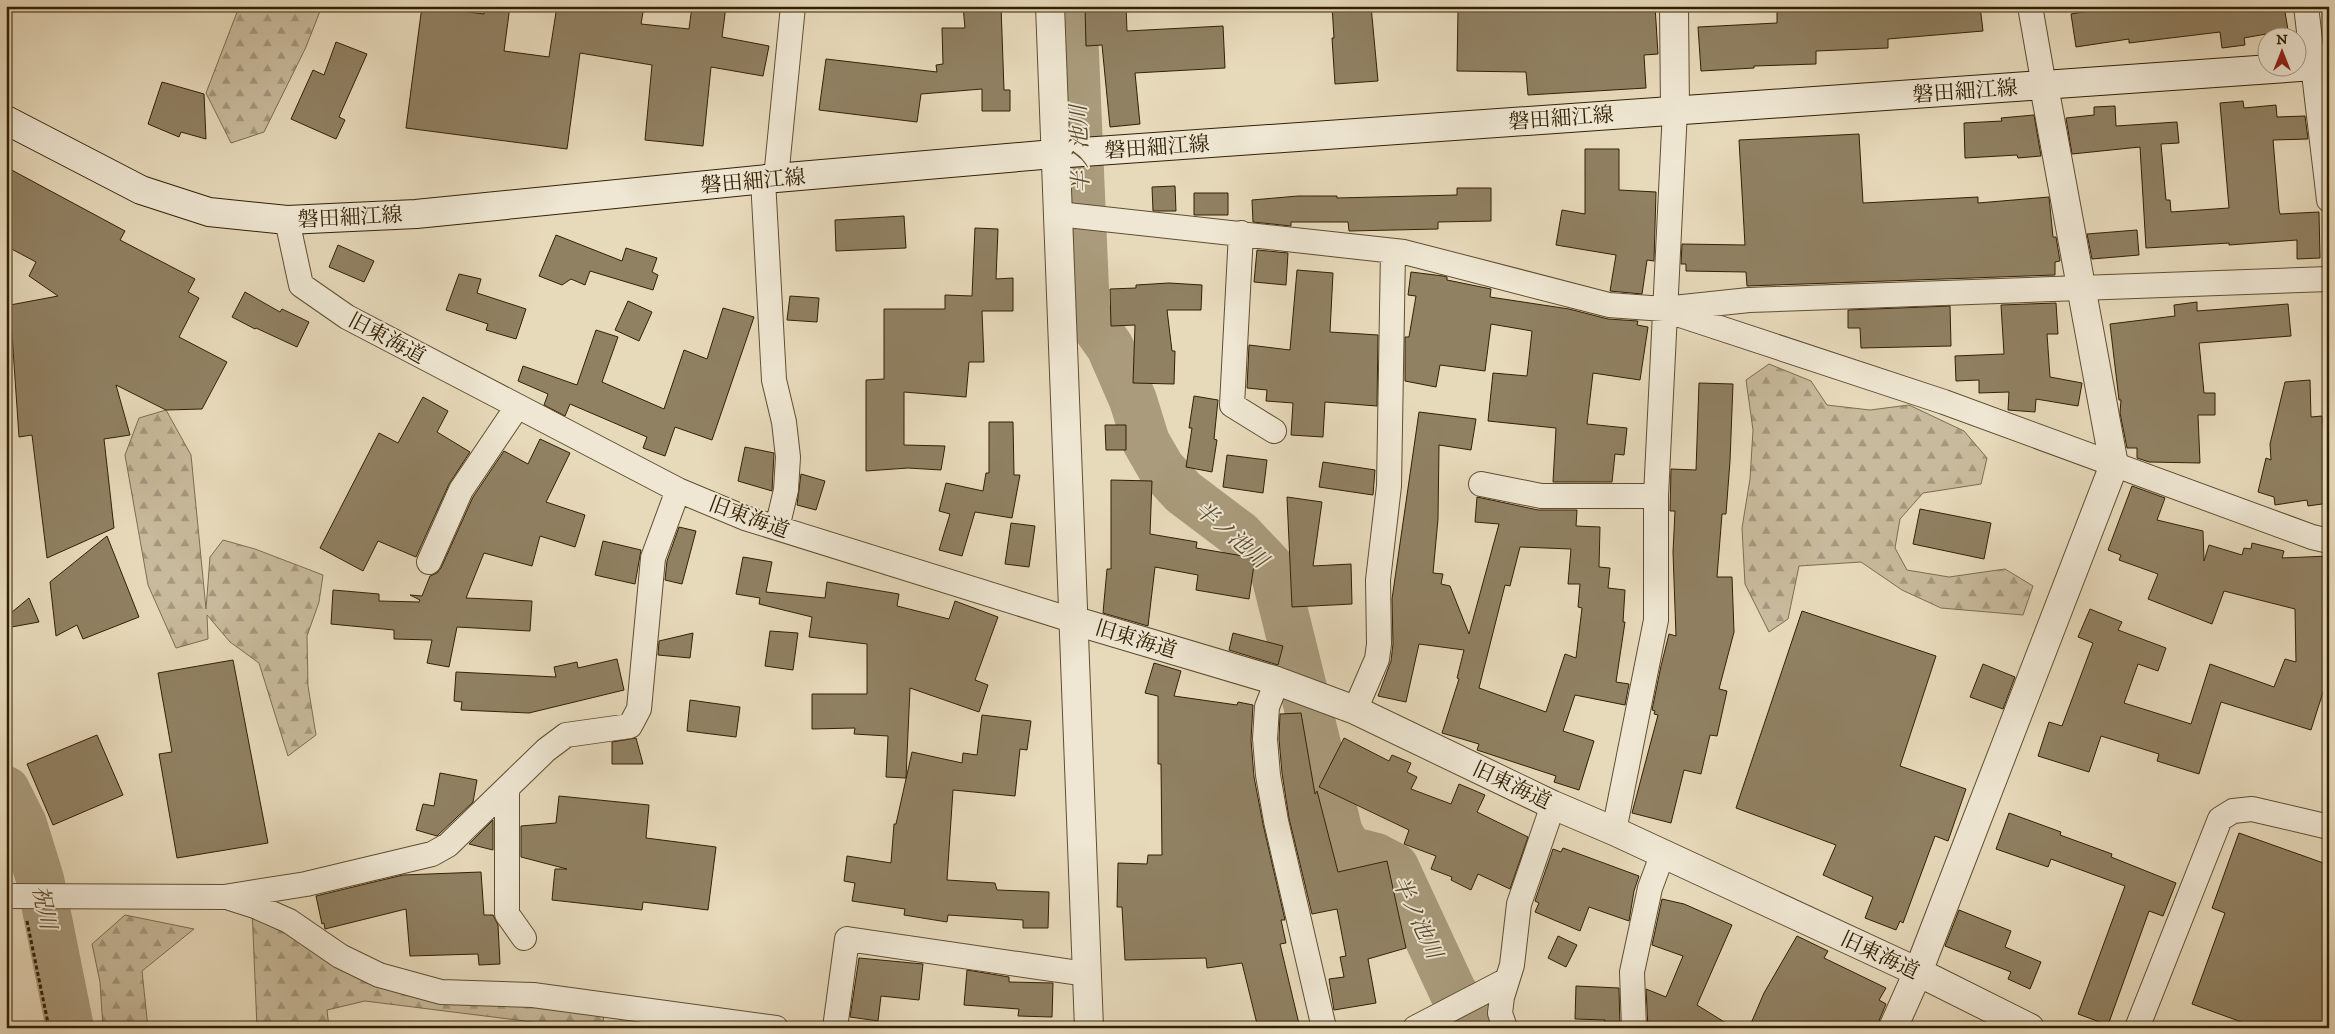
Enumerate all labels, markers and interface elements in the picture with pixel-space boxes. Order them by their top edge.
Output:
north arrow [2258,28,2308,78]
text: N [2276,31,2288,49]
street label: 磐田細江線 [1912,75,2018,109]
street label: 磐田細江線 [1508,102,1614,136]
water label: 半ノ池川 [1065,103,1096,193]
street label: 磐田細江線 [1104,131,1210,165]
street label: 磐田細江線 [700,164,807,200]
street label: 磐田細江線 [297,202,403,234]
street label: 旧東海道 [343,308,430,370]
street label: 旧東海道 [705,491,793,545]
water label: 半ノ池川 [1189,496,1275,575]
street label: 旧東海道 [1092,615,1180,665]
street label: 旧東海道 [1468,756,1555,815]
water label: 半ノ池川 [1386,872,1448,965]
water label: 祝川 [26,883,62,934]
street label: 旧東海道 [1836,926,1923,985]

